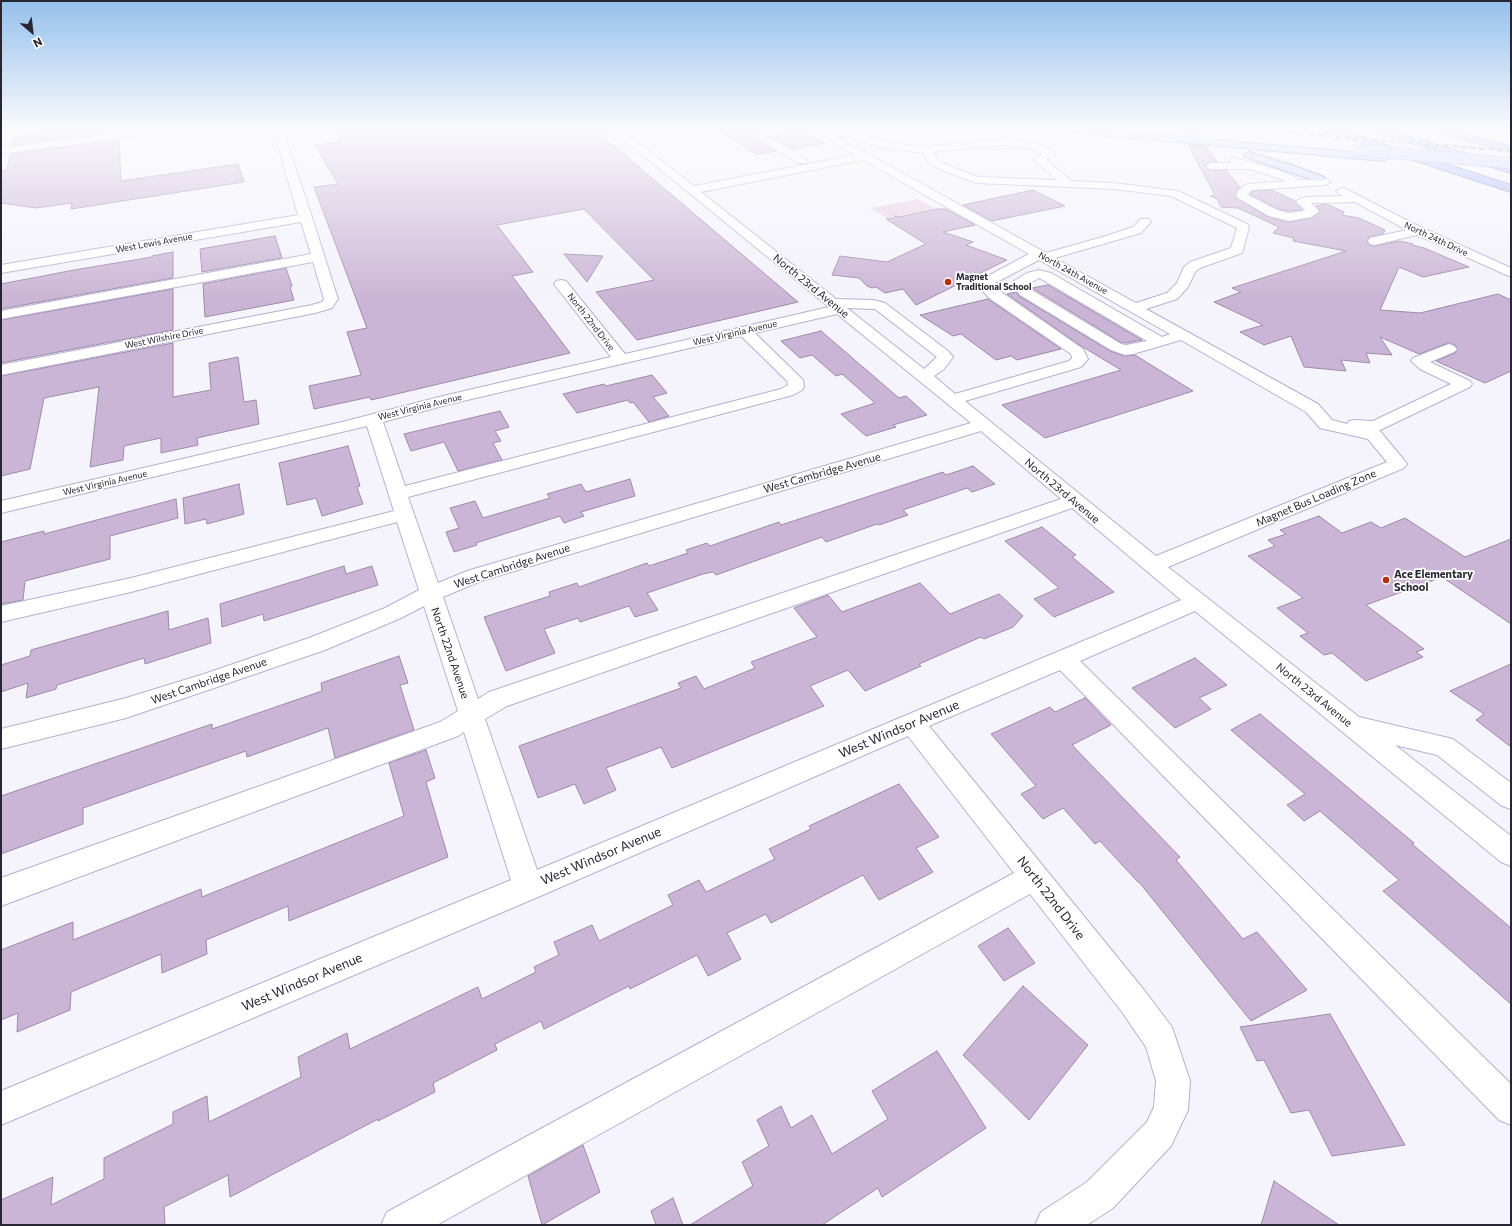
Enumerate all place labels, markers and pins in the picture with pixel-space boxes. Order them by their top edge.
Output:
place label: Magnet Traditional School [956,272,1031,293]
marker: Magnet Traditional School [943,277,953,287]
place label: Ace Elementary School [1394,567,1473,593]
marker: Ace Elementary School [1381,575,1391,585]

